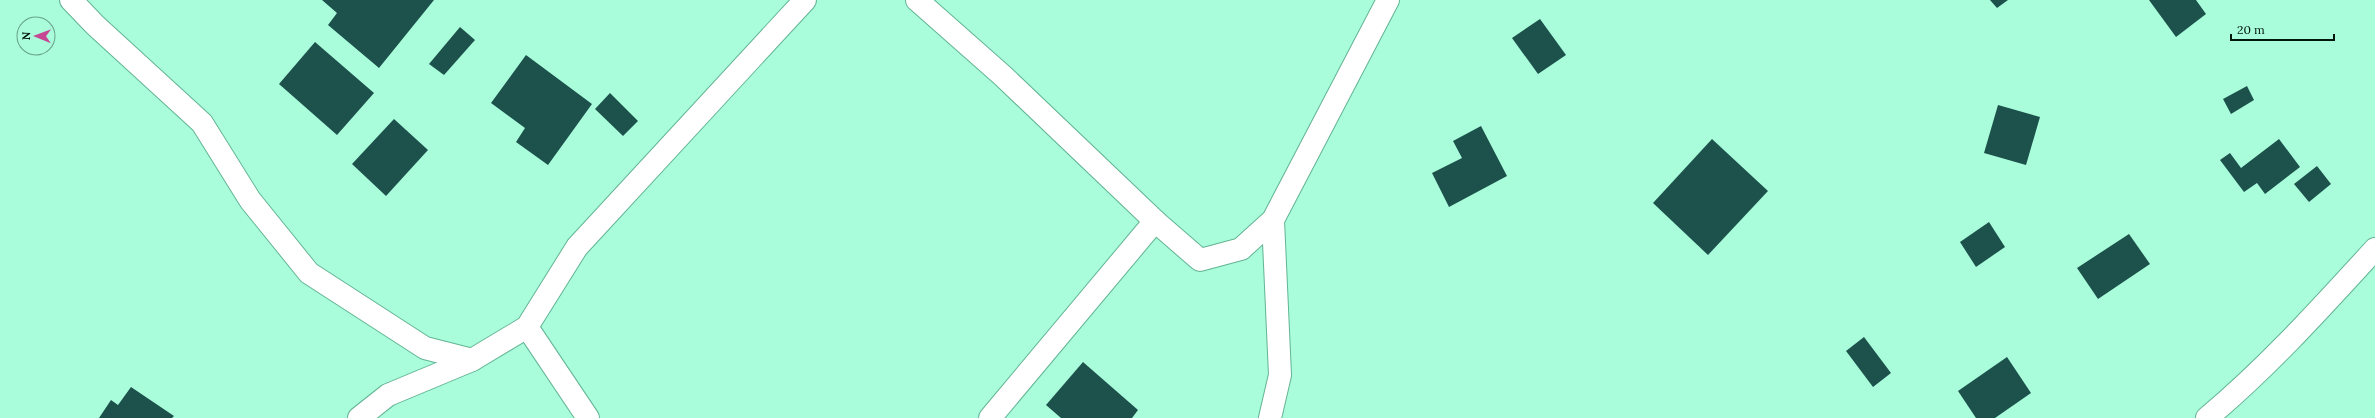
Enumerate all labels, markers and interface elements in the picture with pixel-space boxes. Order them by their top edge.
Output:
north arrow [16,16,56,56]
scale bar [2231,16,2334,42]
text: 20 m [2237,22,2265,37]
text: N [19,31,33,40]

